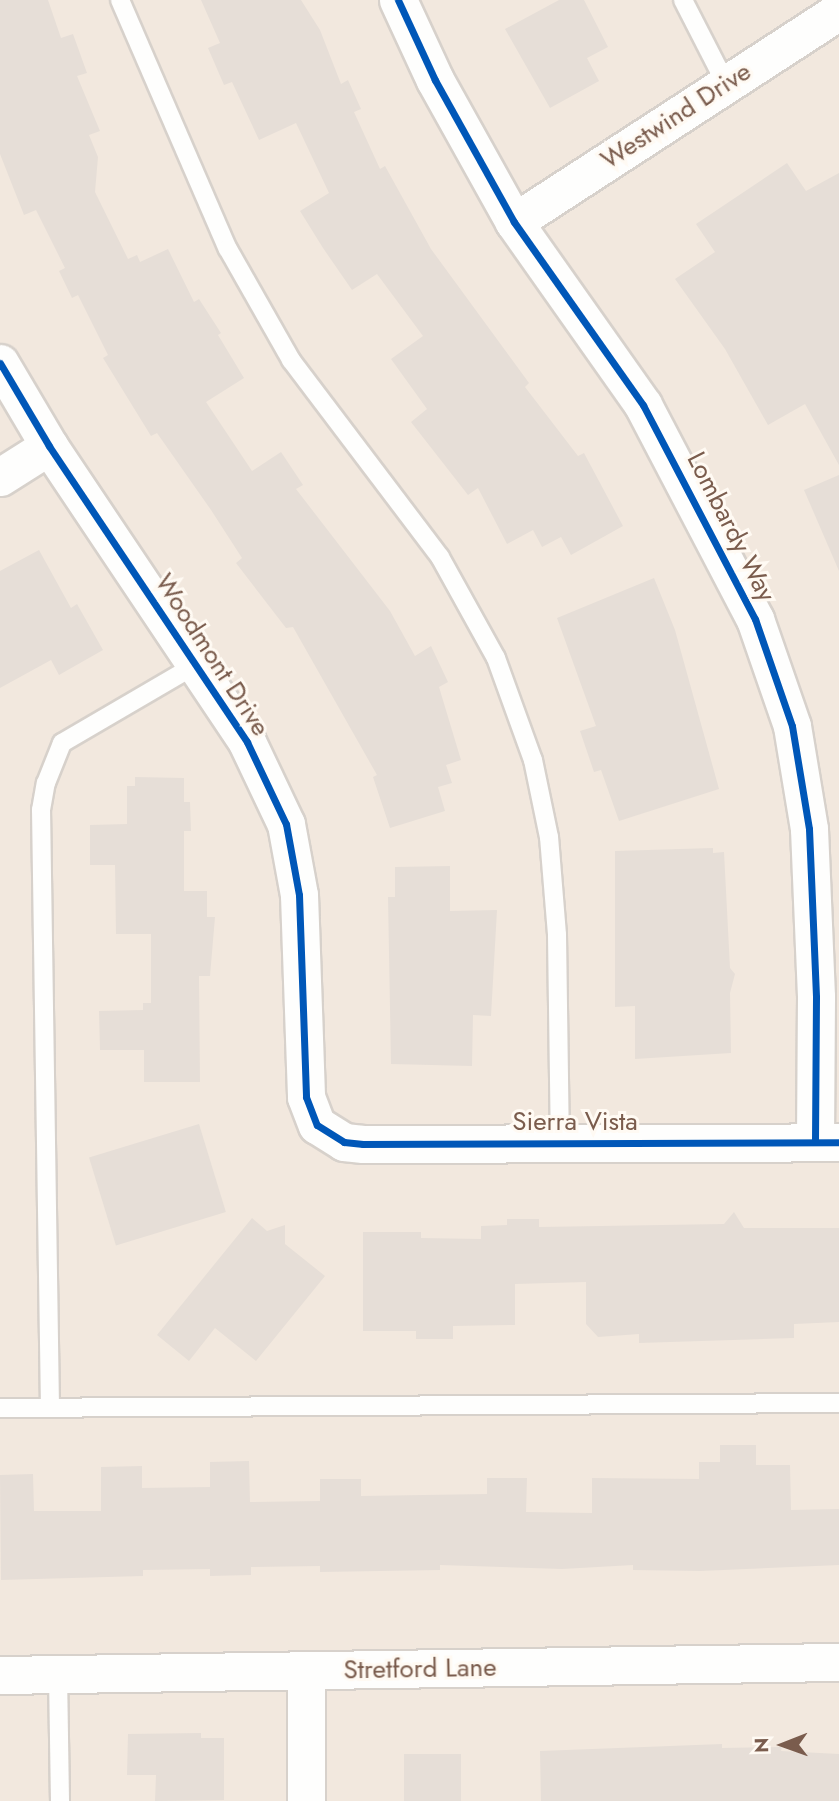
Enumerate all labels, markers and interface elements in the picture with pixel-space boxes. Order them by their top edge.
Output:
street label: Westwind Drive [595,56,757,176]
street label: Lombardy Way [680,447,782,607]
street label: Woodmont Drive [148,568,276,742]
street label: Sierra Vista [512,1106,638,1138]
street label: Stretford Lane [343,1652,497,1686]
north arrow [748,1710,818,1780]
text: N [748,1738,775,1753]

